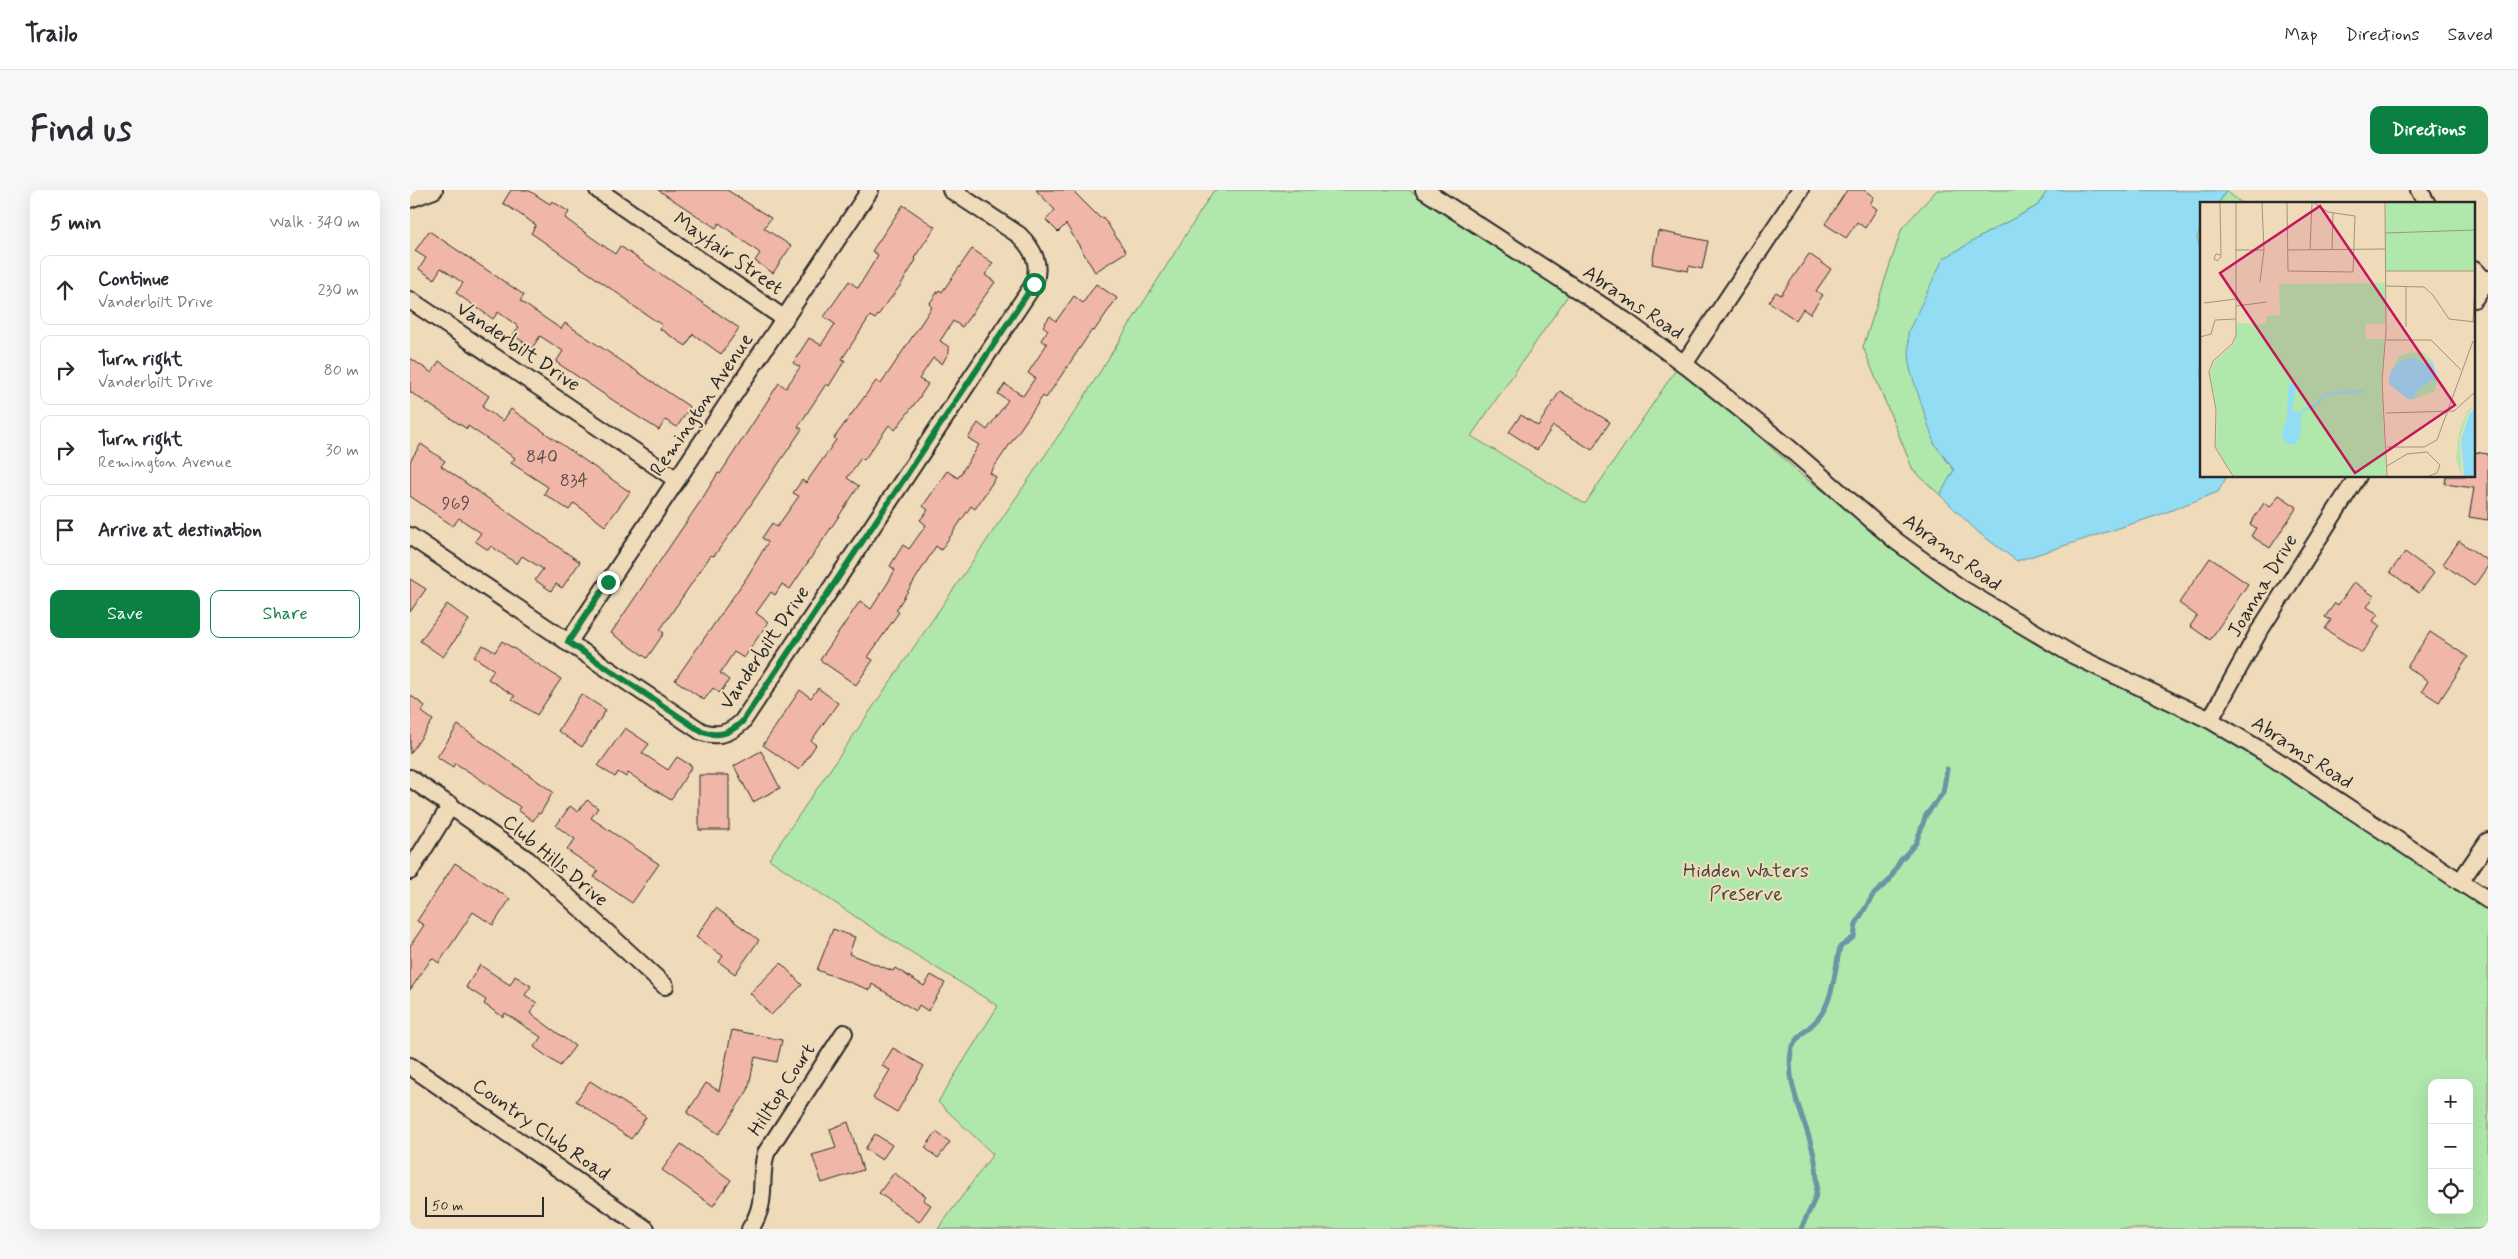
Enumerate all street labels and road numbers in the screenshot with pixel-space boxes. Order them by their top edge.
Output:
street label: Mayfair Street [668,206,788,302]
street label: Abrams Road [1577,259,1689,347]
street label: Vanderbilt Drive [451,296,585,398]
street label: Remington Avenue [644,328,760,482]
street label: Abrams Road [1897,508,2007,598]
street label: Joanna Drive [2222,529,2304,643]
street label: Vanderbilt Drive [714,581,816,715]
street label: Abrams Road [2246,710,2358,796]
street label: Club Hills Drive [496,809,614,913]
street label: Hilltop Court [742,1038,822,1142]
street label: Country Club Road [467,1072,615,1188]

